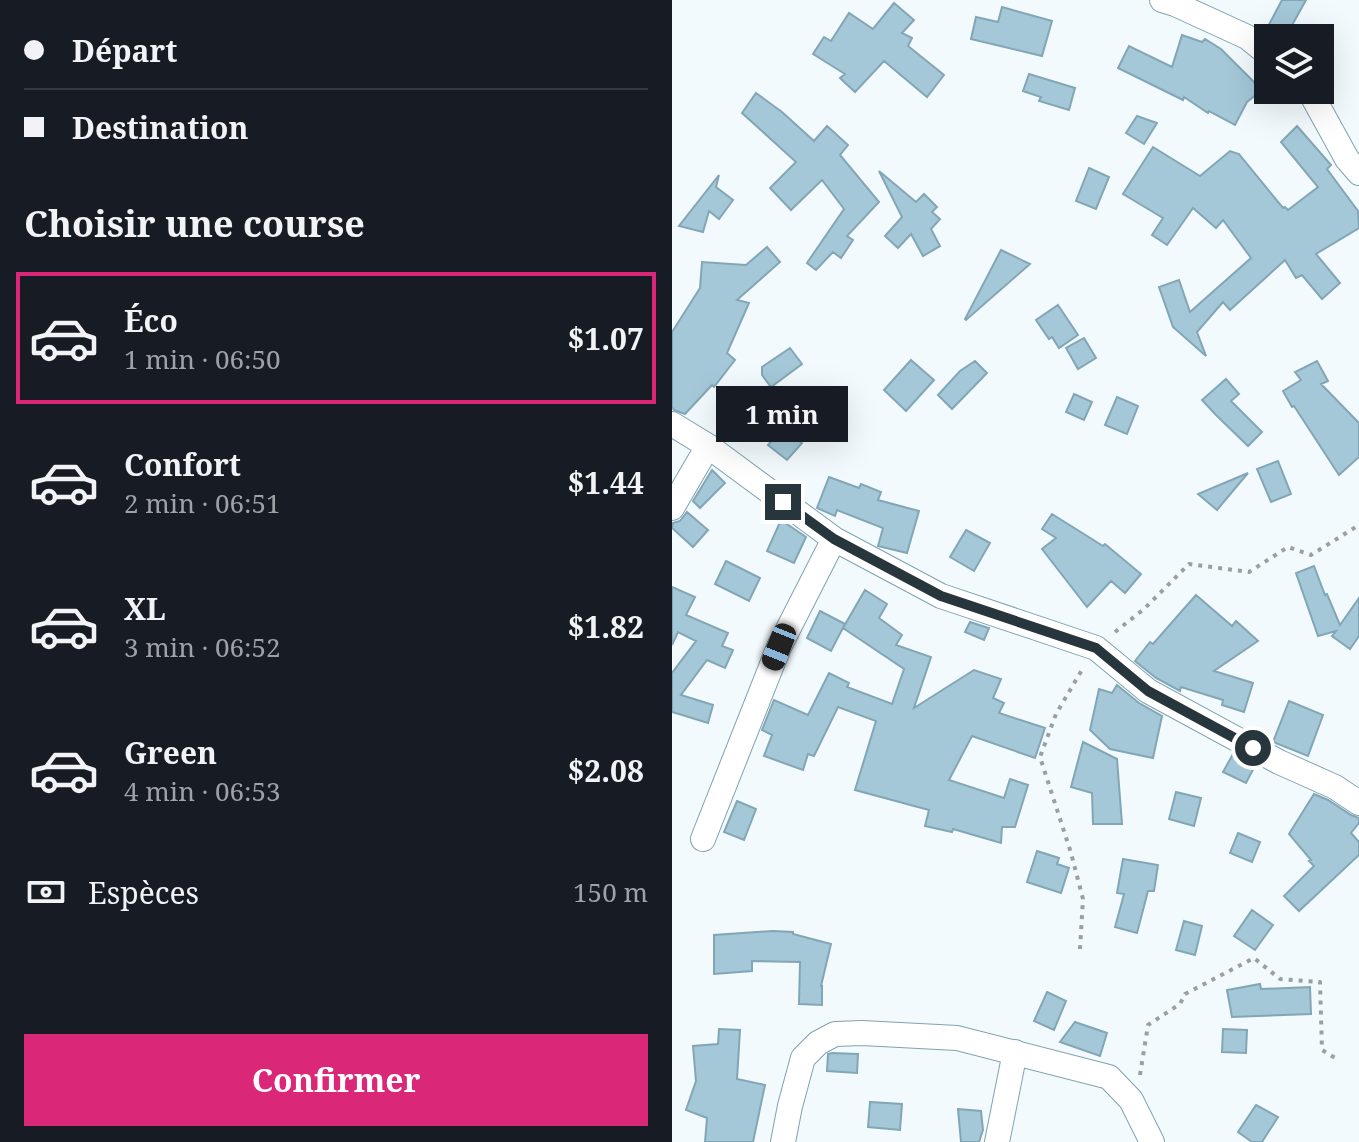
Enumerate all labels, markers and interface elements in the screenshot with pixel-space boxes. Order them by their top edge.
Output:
map controls [1254,24,1334,104]
button: layers [1254,24,1334,104]
text: Départ [72,30,177,71]
text: Destination [72,107,248,148]
text: Choisir une course [24,199,365,248]
text: Éco [124,300,178,341]
icon: car [28,302,100,374]
text: $1.07 [567,318,644,359]
text: 1 min · 06:50 [124,341,281,377]
callout: 1 min [717,386,849,442]
text: 1 min [745,396,819,432]
text: Confort [124,444,241,485]
icon: car [28,446,100,518]
text: $1.44 [567,462,644,503]
route end [765,484,801,520]
text: 2 min · 06:51 [124,485,281,521]
text: XL [124,588,166,629]
icon: car [28,590,100,662]
text: $1.82 [567,606,644,647]
car [759,620,799,674]
text: 3 min · 06:52 [124,629,281,665]
route start [1235,730,1271,766]
text: Green [124,732,217,773]
icon: car [28,734,100,806]
text: $2.08 [567,750,644,791]
text: 4 min · 06:53 [124,773,281,809]
icon: cash [24,870,68,914]
text: Espèces [88,872,199,913]
text: 150 m [573,874,648,910]
button: Confirmer [24,1034,648,1126]

